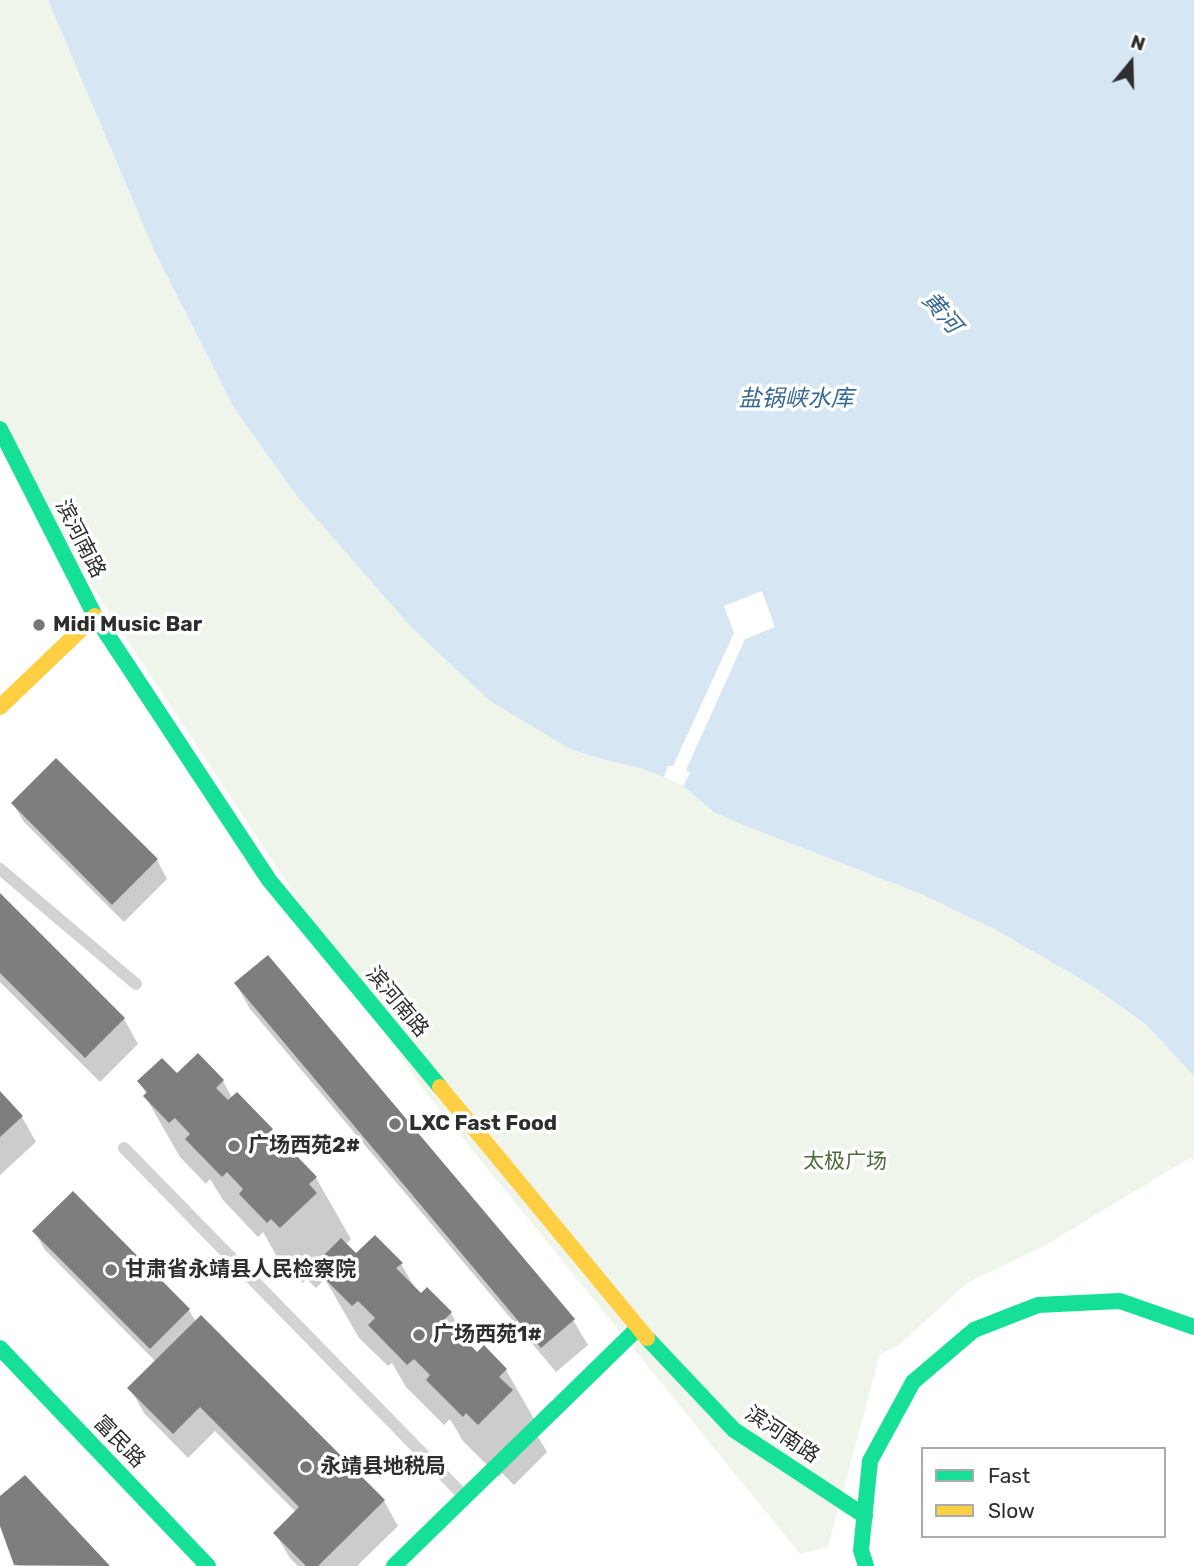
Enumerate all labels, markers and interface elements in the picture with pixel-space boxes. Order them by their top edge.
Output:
north arrow [1096,28,1166,98]
text: N [1128,30,1148,56]
water label: 黄河 [915,287,967,339]
water label: 盐锅峡水库 [739,385,853,413]
street label: 滨河南路 [50,496,110,582]
place label: Midi Music Bar [53,612,202,638]
marker: Midi Music Bar [31,617,47,633]
street label: 滨河南路 [360,962,434,1042]
place label: LXC Fast Food [409,1111,557,1137]
marker: LXC Fast Food [387,1116,403,1132]
place label: 广场西苑2# [248,1133,360,1159]
marker: 广场西苑2# [226,1138,242,1154]
park label: 太极广场 [803,1149,887,1175]
place label: 甘肃省永靖县人民检察院 [125,1257,356,1283]
marker: 甘肃省永靖县人民检察院 [103,1262,119,1278]
place label: 广场西苑1# [433,1322,542,1348]
marker: 广场西苑1# [411,1327,427,1343]
street label: 滨河南路 [740,1401,824,1469]
street label: 富民路 [88,1411,150,1473]
legend [921,1447,1166,1538]
place label: 永靖县地税局 [320,1454,446,1480]
marker: 永靖县地税局 [298,1459,314,1475]
text: Fast [988,1463,1030,1488]
text: Slow [988,1498,1035,1523]

